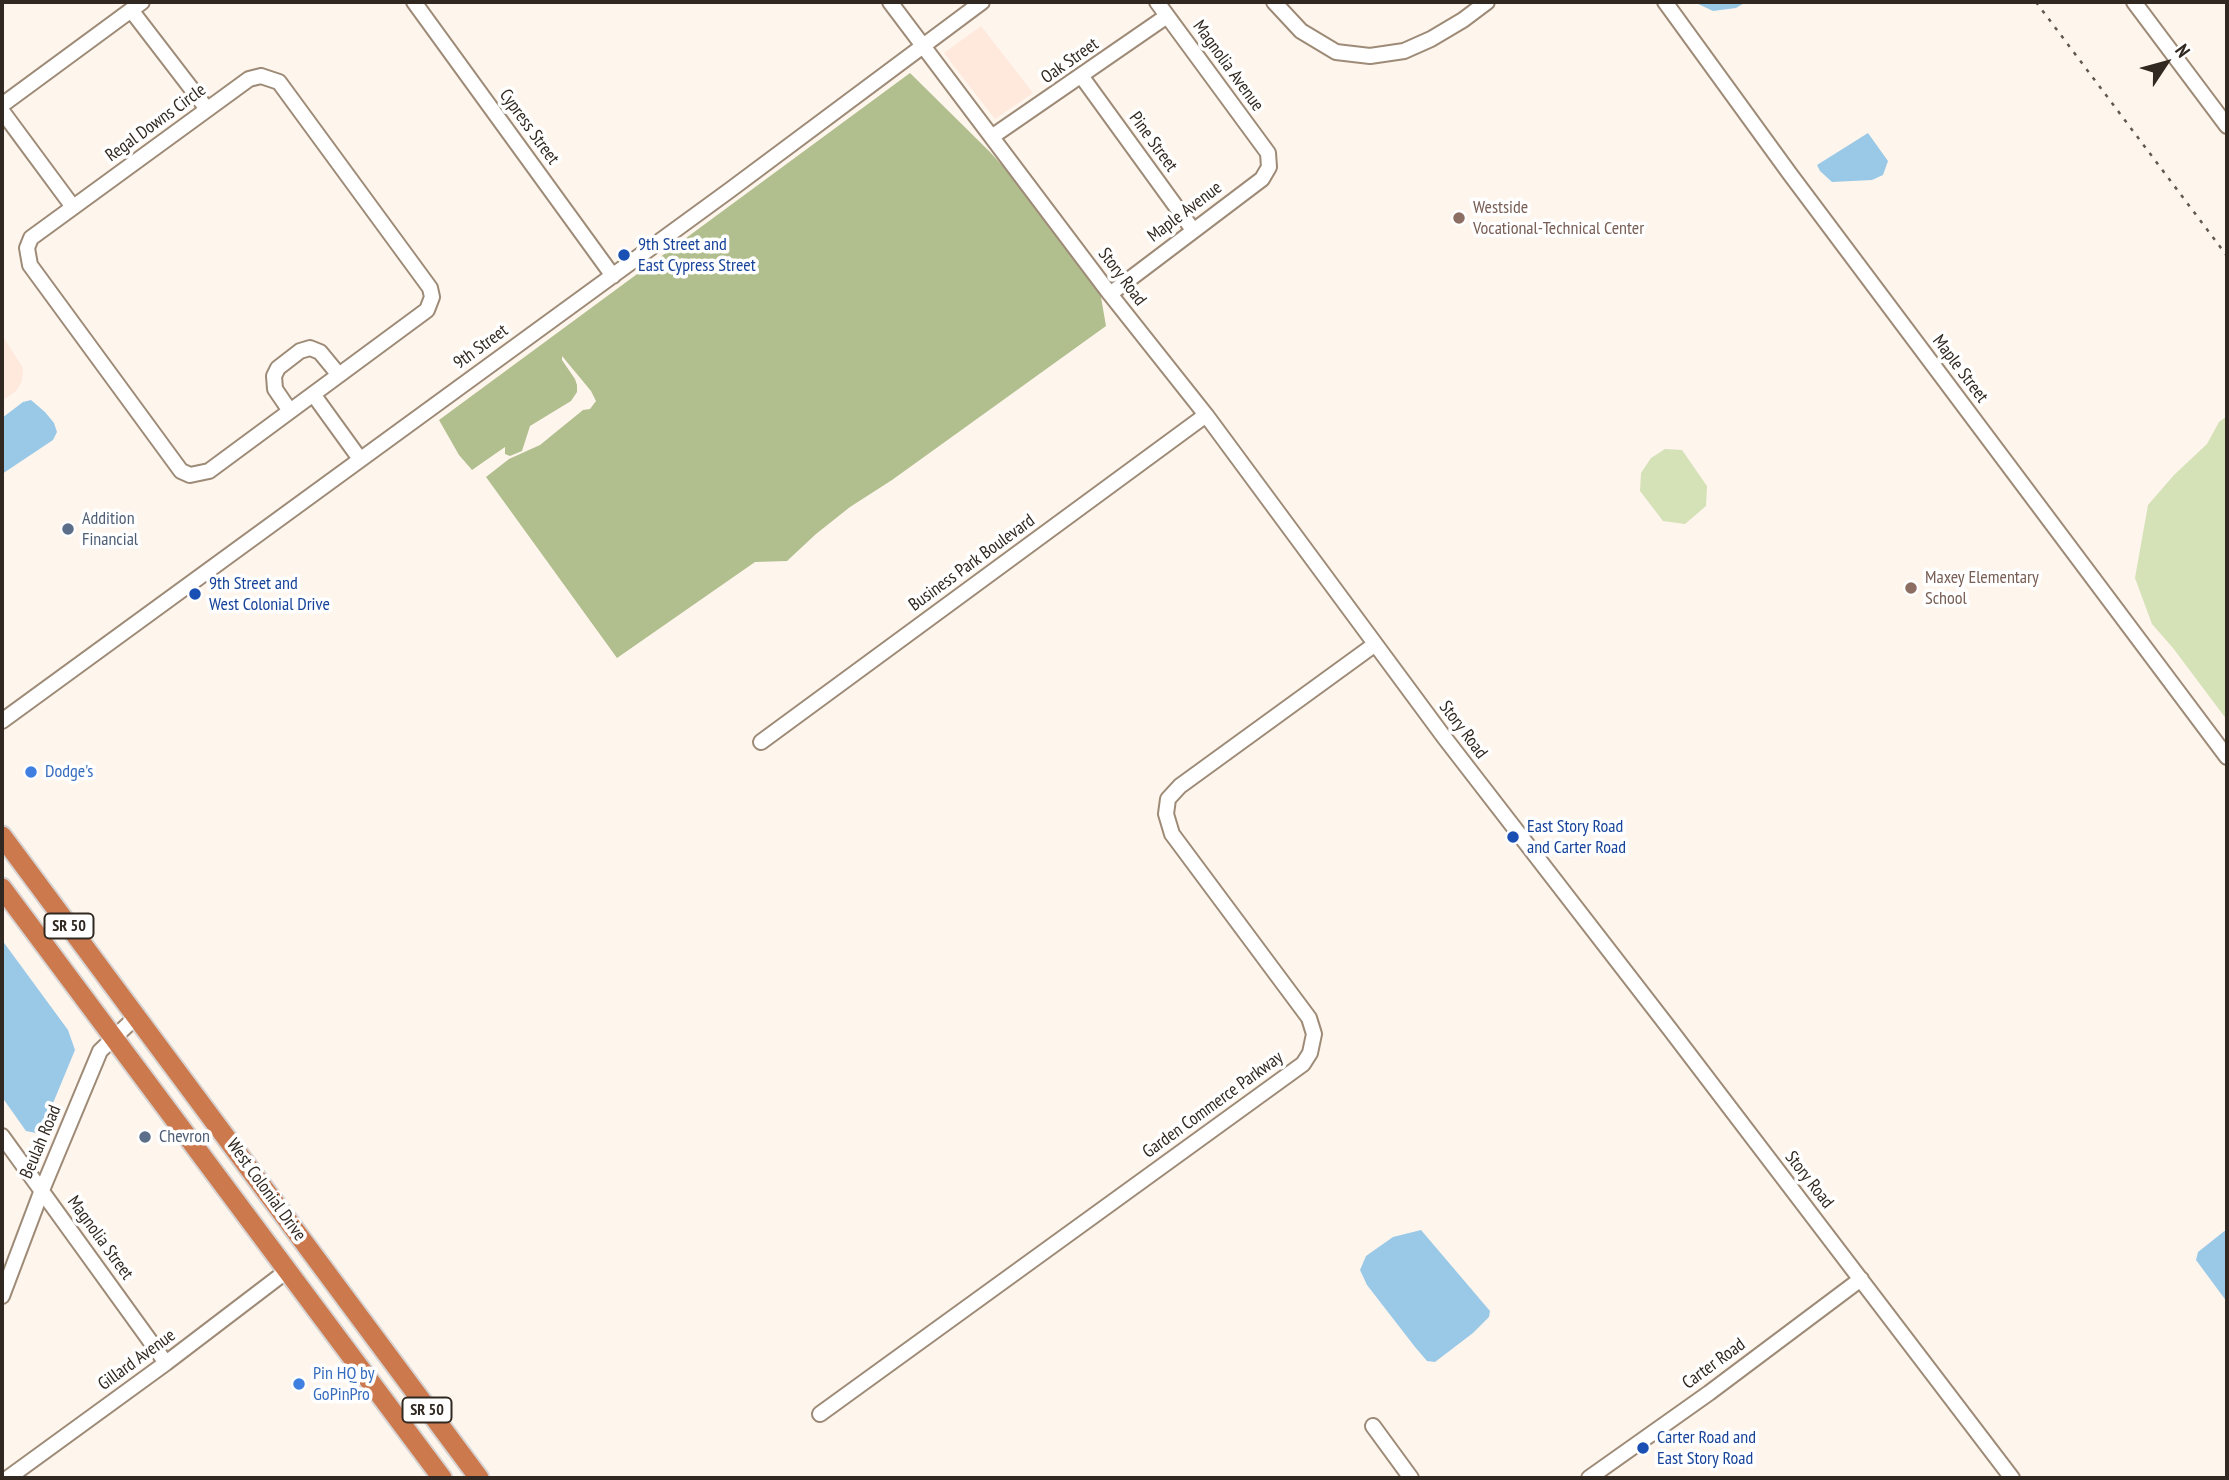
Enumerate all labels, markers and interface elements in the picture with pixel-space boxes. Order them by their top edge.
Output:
street label: Magnolia Avenue [1188,16,1268,116]
north arrow [2131,28,2201,98]
street label: Oak Street [1037,33,1103,89]
text: N [2170,39,2196,62]
street label: Regal Downs Circle [102,79,210,167]
street label: Cypress Street [494,85,564,169]
street label: Pine Street [1124,108,1182,176]
street label: Maple Avenue [1144,177,1226,247]
place label: Westside Vocational-Technical Center [1473,197,1644,240]
marker: Westside Vocational-Technical Center [1451,210,1467,226]
place label: 9th Street and East Cypress Street [638,234,756,276]
street label: Story Road [1093,244,1151,310]
marker: 9th Street and East Cypress Street [616,247,632,263]
street label: 9th Street [450,320,512,374]
street label: Maple Street [1928,331,1992,407]
place label: Addition Financial [82,508,138,550]
street label: Business Park Boulevard [905,510,1039,616]
marker: Addition Financial [60,521,76,537]
place label: Maxey Elementary School [1925,567,2039,610]
place label: 9th Street and West Colonial Drive [209,573,330,616]
marker: Maxey Elementary School [1903,580,1919,596]
marker: 9th Street and West Colonial Drive [187,586,203,602]
street label: Story Road [1434,697,1492,763]
place label: Dodge's [45,761,93,783]
marker: Dodge's [23,764,39,780]
place label: East Story Road and Carter Road [1527,816,1626,858]
marker: East Story Road and Carter Road [1505,829,1521,845]
road number: SR 50 [44,914,94,938]
street label: Garden Commerce Parkway [1139,1047,1287,1163]
street label: Beulah Road [16,1102,66,1182]
place label: Chevron [159,1126,210,1148]
marker: Chevron [137,1129,153,1145]
street label: West Colonial Drive [222,1135,310,1245]
street label: Story Road [1780,1147,1838,1213]
street label: Magnolia Street [62,1192,138,1284]
street label: Gillard Avenue [94,1325,180,1395]
street label: Carter Road [1678,1334,1750,1394]
place label: Pin HQ by GoPinPro [313,1363,374,1406]
marker: Pin HQ by GoPinPro [291,1376,307,1392]
road number: SR 50 [402,1398,452,1422]
place label: Carter Road and East Story Road [1657,1427,1756,1470]
marker: Carter Road and East Story Road [1635,1440,1651,1456]

